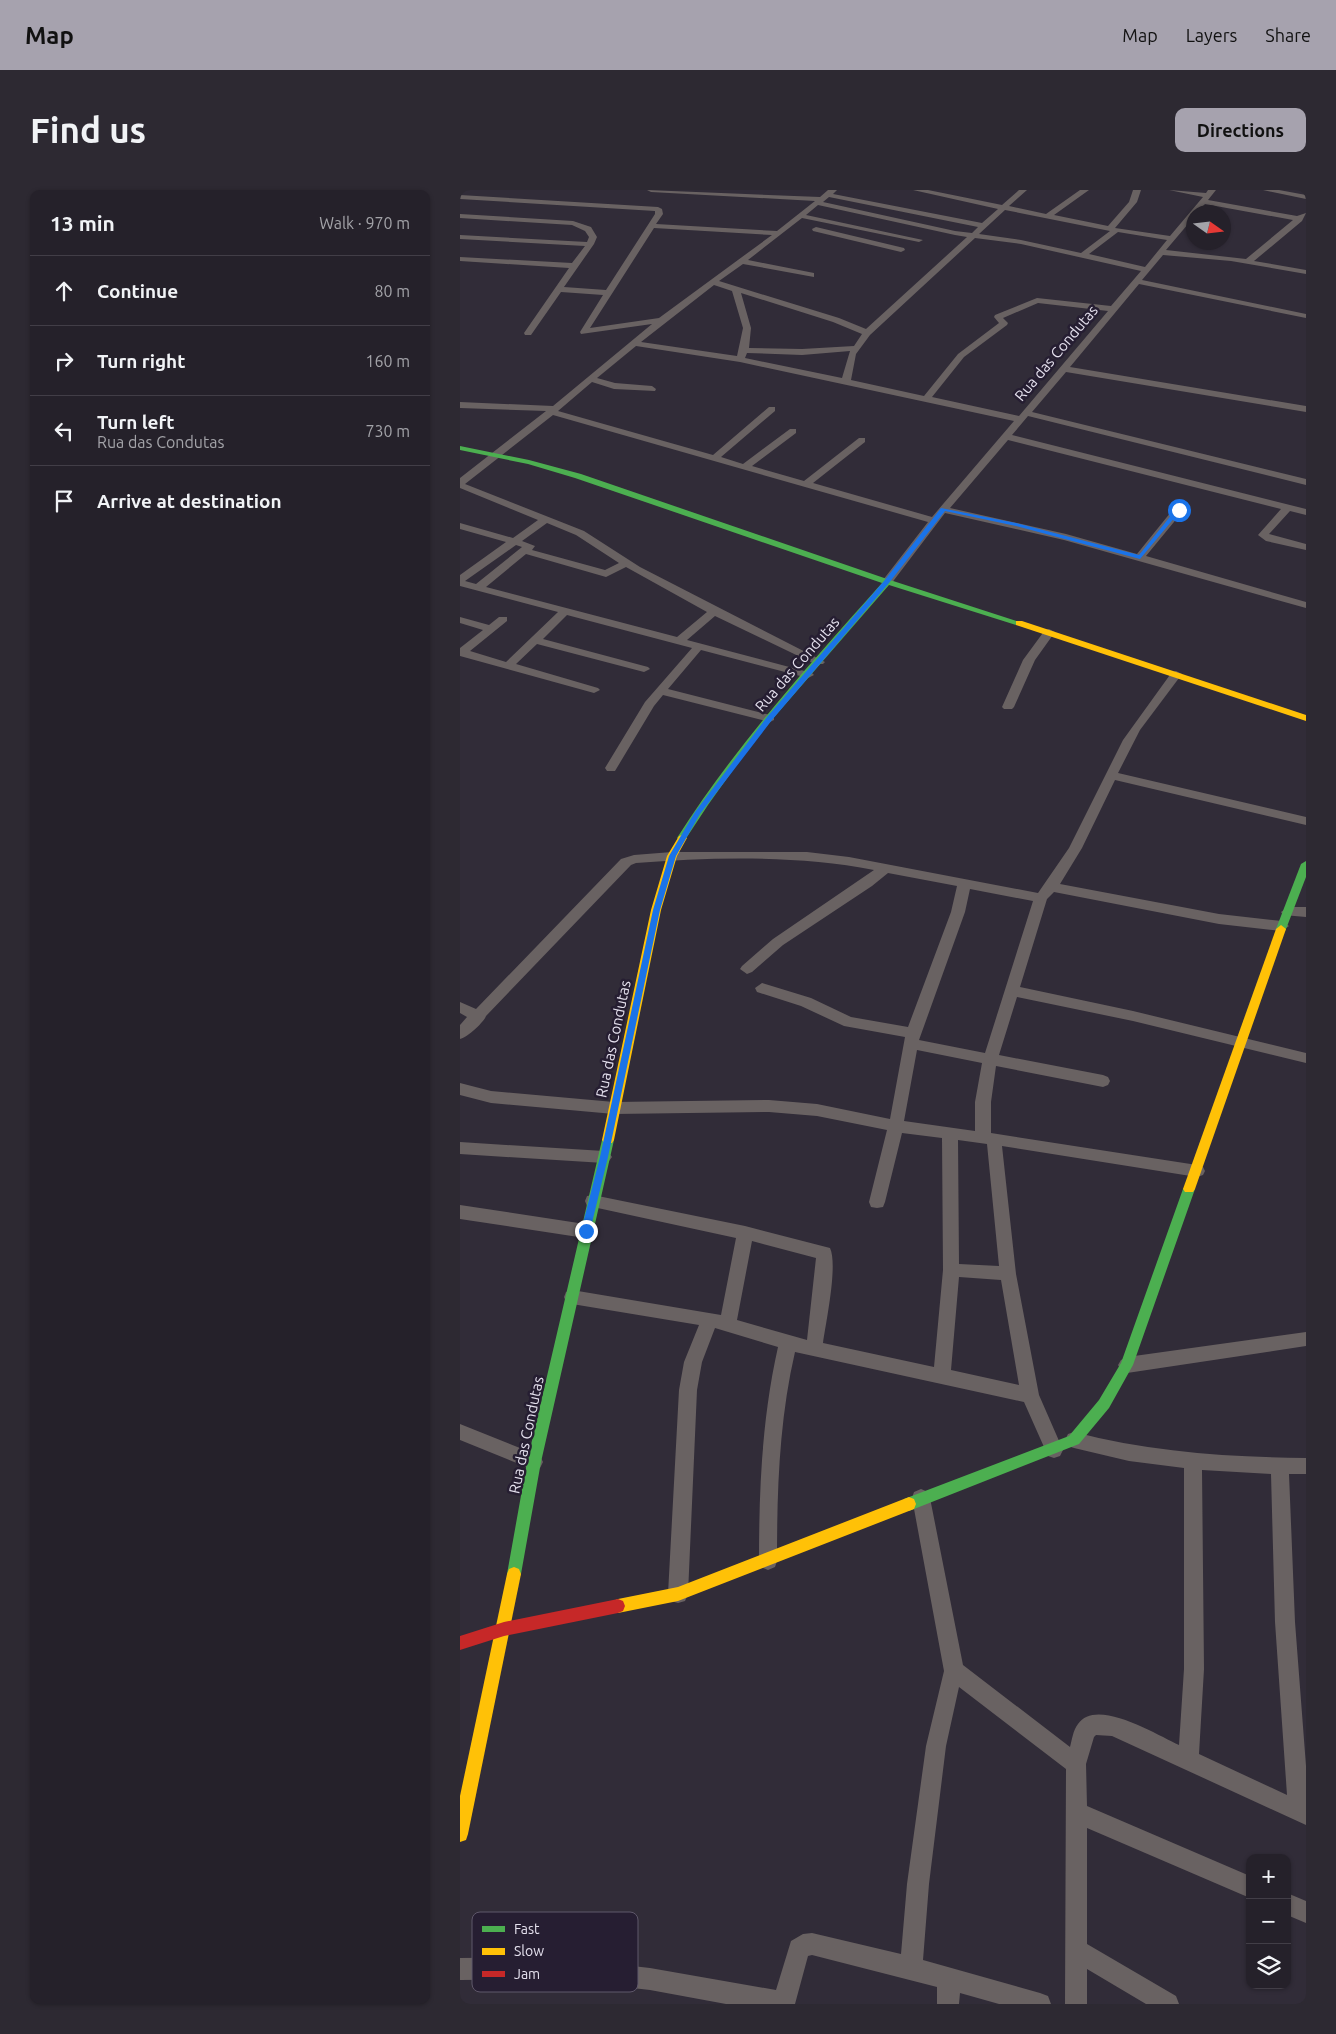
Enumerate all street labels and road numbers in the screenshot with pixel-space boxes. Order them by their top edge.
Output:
street label: Rua das Condutas [1011,302,1101,404]
street label: Rua das Condutas [751,613,843,715]
street label: Rua das Condutas [592,979,634,1099]
street label: Rua das Condutas [505,1375,547,1495]

